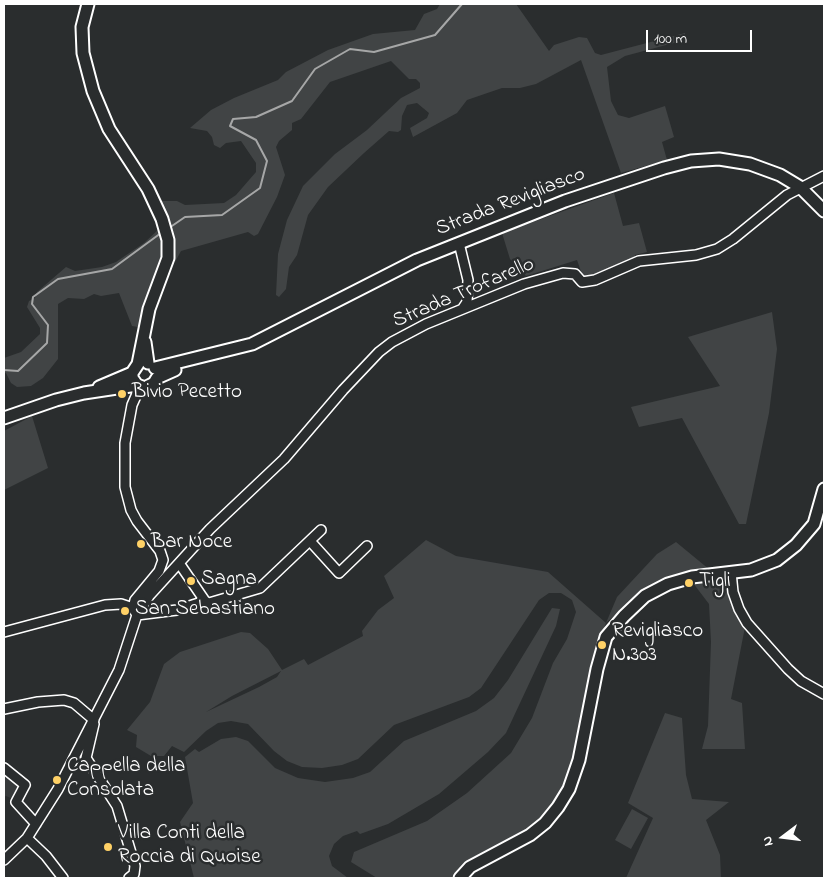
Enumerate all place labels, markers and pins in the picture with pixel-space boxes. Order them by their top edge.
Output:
place label: Bivio Pecetto [132,381,242,407]
marker: Bivio Pecetto [116,388,128,400]
place label: Bar Noce [151,531,232,557]
marker: Bar Noce [135,538,147,550]
place label: Sagna [201,568,257,594]
place label: Tigli [699,570,731,596]
marker: Sagna [185,575,197,587]
marker: Tigli [683,577,695,589]
place label: San Sebastiano [135,598,275,624]
marker: San Sebastiano [119,605,131,617]
place label: Revigliasco N.303 [612,620,703,670]
marker: Revigliasco N.303 [596,639,608,651]
place label: Cappella della Consolata [67,755,185,805]
marker: Cappella della Consolata [51,774,63,786]
place label: Villa Conti della Roccia di Quoise [118,822,261,872]
marker: Villa Conti della Roccia di Quoise [102,841,114,853]

